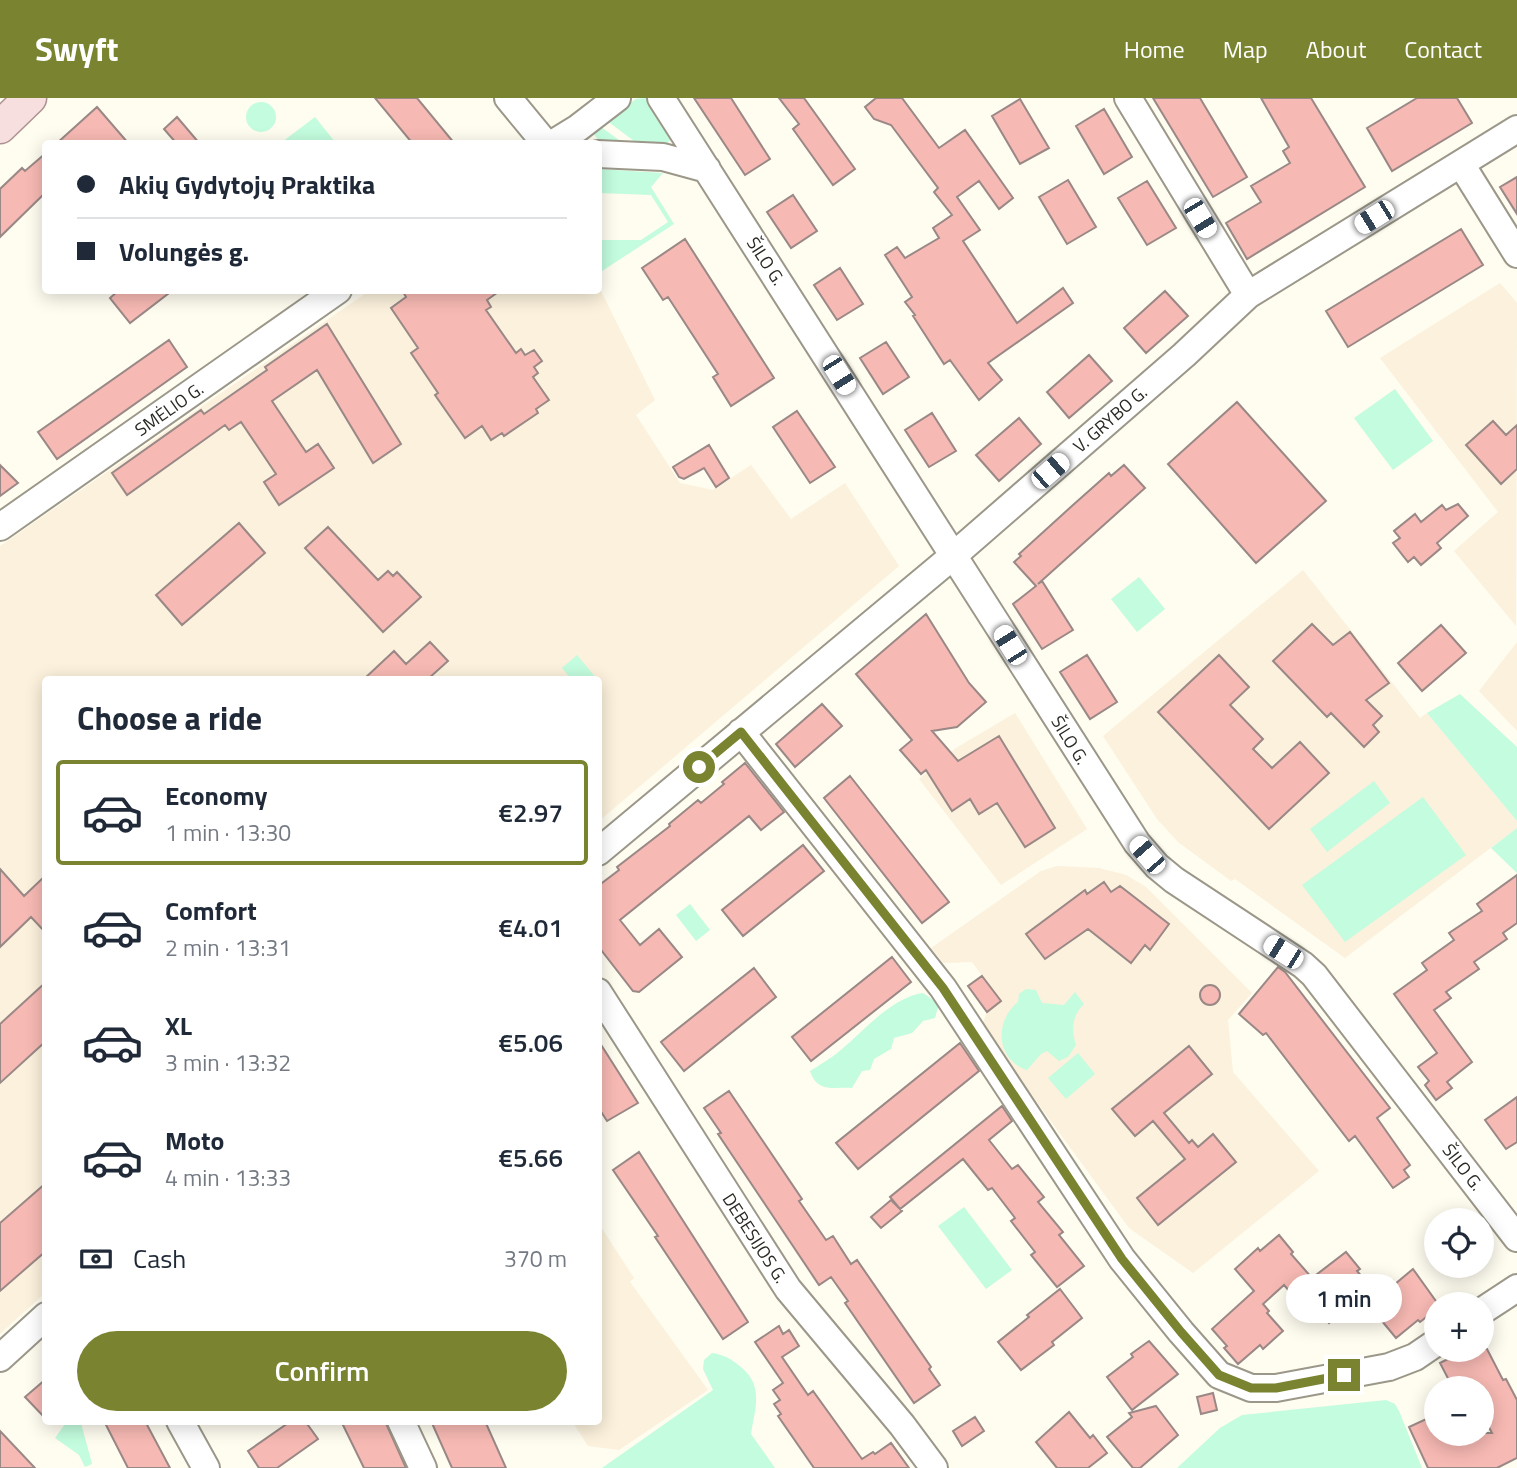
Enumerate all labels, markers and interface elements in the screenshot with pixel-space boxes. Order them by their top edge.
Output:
text: Swyft [35,24,119,74]
text: Home [1124,31,1185,67]
text: Map [1223,31,1268,67]
text: About [1306,31,1366,67]
text: Contact [1404,31,1482,67]
text: Akių Gydytojų Praktika [119,165,375,204]
car [1181,195,1220,241]
car [1351,197,1398,237]
street label: ŠILO G. [740,231,792,291]
text: Volungės g. [119,232,249,271]
car [819,352,860,398]
street label: SMĖLIO G. [129,375,209,443]
street label: V. GRYBO G. [1067,379,1153,459]
car [1028,449,1073,493]
car [990,622,1031,668]
text: Choose a ride [77,694,262,742]
street label: ŠILO G. [1044,710,1096,770]
route start [683,751,715,783]
text: Economy [165,776,267,815]
icon: car [81,781,144,844]
text: €2.97 [499,793,563,832]
text: 1 min · 13:30 [165,815,291,850]
car [1126,832,1169,878]
text: Comfort [165,891,257,930]
icon: car [81,896,144,959]
text: €4.01 [499,908,563,947]
text: 2 min · 13:31 [165,930,291,965]
car [1260,932,1307,972]
text: XL [165,1006,192,1045]
icon: car [81,1011,144,1074]
text: €5.06 [499,1023,563,1062]
text: 3 min · 13:32 [165,1045,291,1080]
text: Moto [165,1121,224,1160]
icon: car [81,1126,144,1189]
text: €5.66 [499,1138,563,1177]
street label: ŠILO G. [1436,1138,1490,1196]
text: 4 min · 13:33 [165,1160,291,1195]
street label: DEBESIJOS G. [716,1188,794,1288]
map controls [1424,1208,1494,1446]
button: locate [1424,1208,1494,1278]
text: Cash [133,1239,186,1278]
icon: cash [77,1240,115,1278]
text: 370 m [504,1241,567,1276]
callout: 1 min [1286,1274,1402,1322]
text: 1 min [1316,1281,1372,1316]
button: + [1424,1292,1494,1362]
button: Confirm [77,1331,567,1411]
route end [1328,1359,1360,1391]
button: − [1424,1376,1494,1446]

